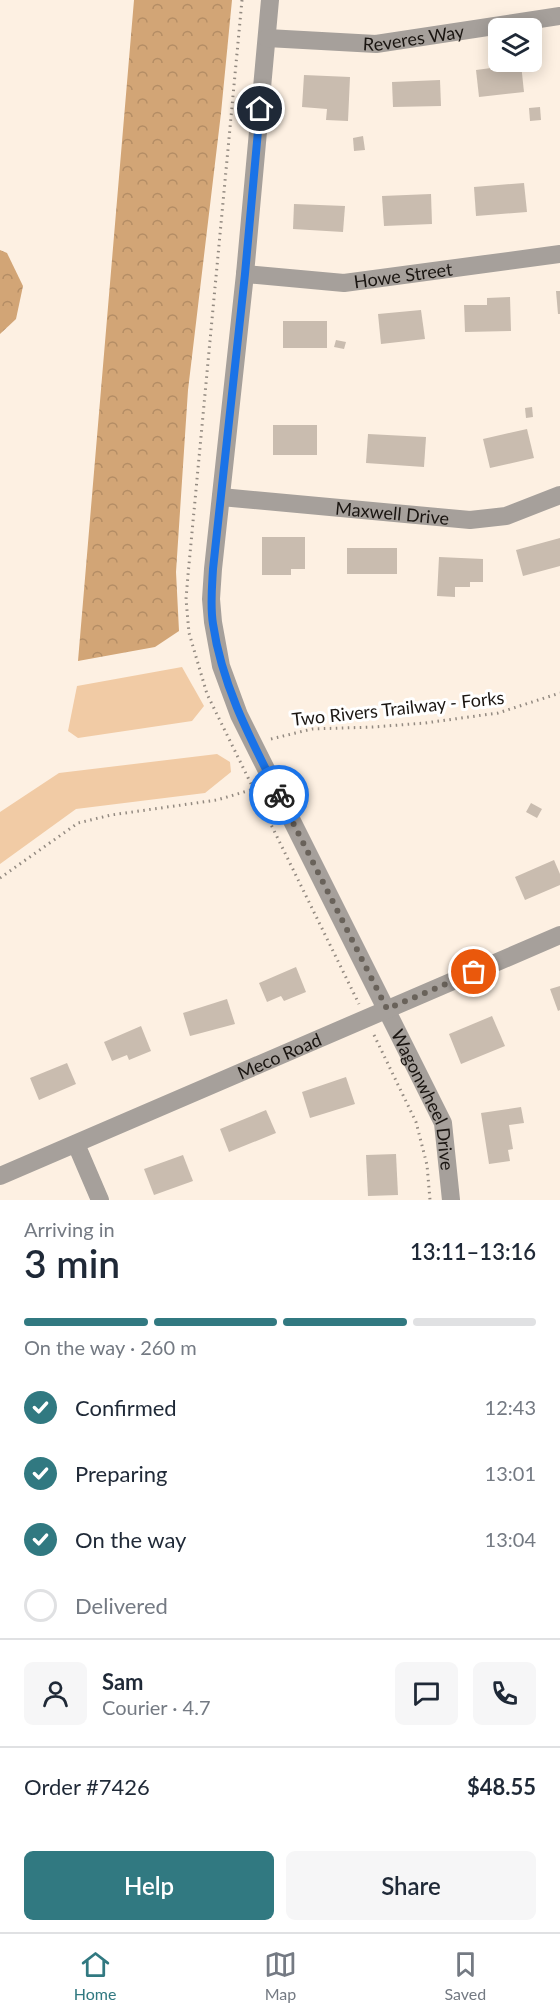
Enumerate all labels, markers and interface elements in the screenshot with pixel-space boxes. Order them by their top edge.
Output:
map controls [488,18,542,72]
button: layers [488,18,542,72]
street label: Reveres Way [362,20,466,55]
pin [234,83,285,134]
icon: home [243,92,276,125]
street label: Howe Street [352,258,454,293]
street label: Maxwell Drive [335,497,450,529]
street label: Two Rivers Trailway - Forks [291,686,505,730]
courier [249,765,309,825]
icon: bike [263,779,296,812]
pin [448,946,499,997]
icon: bag [457,955,490,988]
street label: Wagonwheel Drive [387,1025,459,1171]
street label: Meco Road [234,1028,325,1084]
text: Arriving in [24,1217,115,1241]
text: 13:11–13:16 [410,1238,536,1265]
text: 3 min [24,1240,120,1286]
text: On the way · 260 m [24,1335,197,1359]
icon: check [24,1391,57,1424]
text: Confirmed [75,1394,177,1421]
text: 12:43 [485,1395,536,1419]
icon: check [24,1457,57,1490]
text: Preparing [75,1460,167,1487]
text: 13:01 [485,1461,536,1485]
icon: check [24,1523,57,1556]
text: On the way [75,1526,186,1553]
text: 13:04 [485,1527,536,1551]
text: Delivered [75,1592,168,1619]
button: person [24,1662,87,1725]
button: chat [395,1662,458,1725]
button: phone [473,1662,536,1725]
text: Sam [102,1668,144,1695]
text: Courier · 4.7 [102,1695,211,1719]
text: Order #7426 [24,1773,150,1800]
text: $48.55 [467,1773,536,1800]
button: Help [24,1851,274,1920]
button: Share [286,1851,536,1920]
tab: Home [74,1948,116,2003]
tab: Map [264,1948,297,2003]
tab: Saved [444,1948,486,2003]

